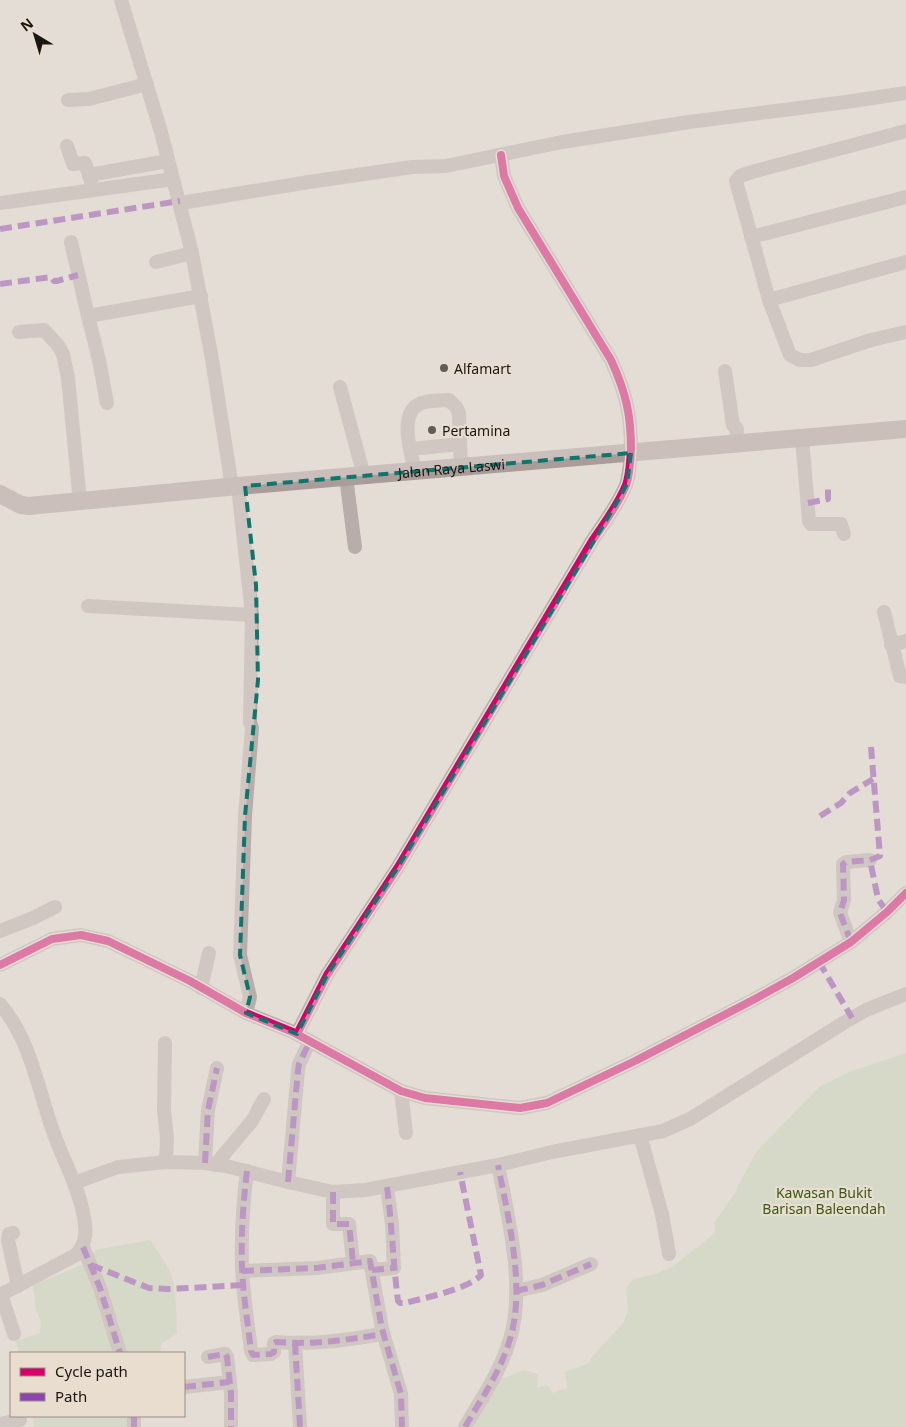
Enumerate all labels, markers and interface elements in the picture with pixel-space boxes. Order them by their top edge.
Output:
north arrow [10,10,60,60]
text: N [16,13,37,35]
place label: Alfamart [454,359,511,378]
marker: Alfamart [438,362,450,374]
place label: Pertamina [442,421,510,440]
marker: Pertamina [426,424,438,436]
street label: Jalan Raya Laswi [395,454,506,482]
park label: Kawasan Bukit Barisan Baleendah [762,1183,886,1218]
legend [10,1352,185,1417]
text: Cycle path [55,1361,128,1381]
text: Path [55,1386,87,1406]

